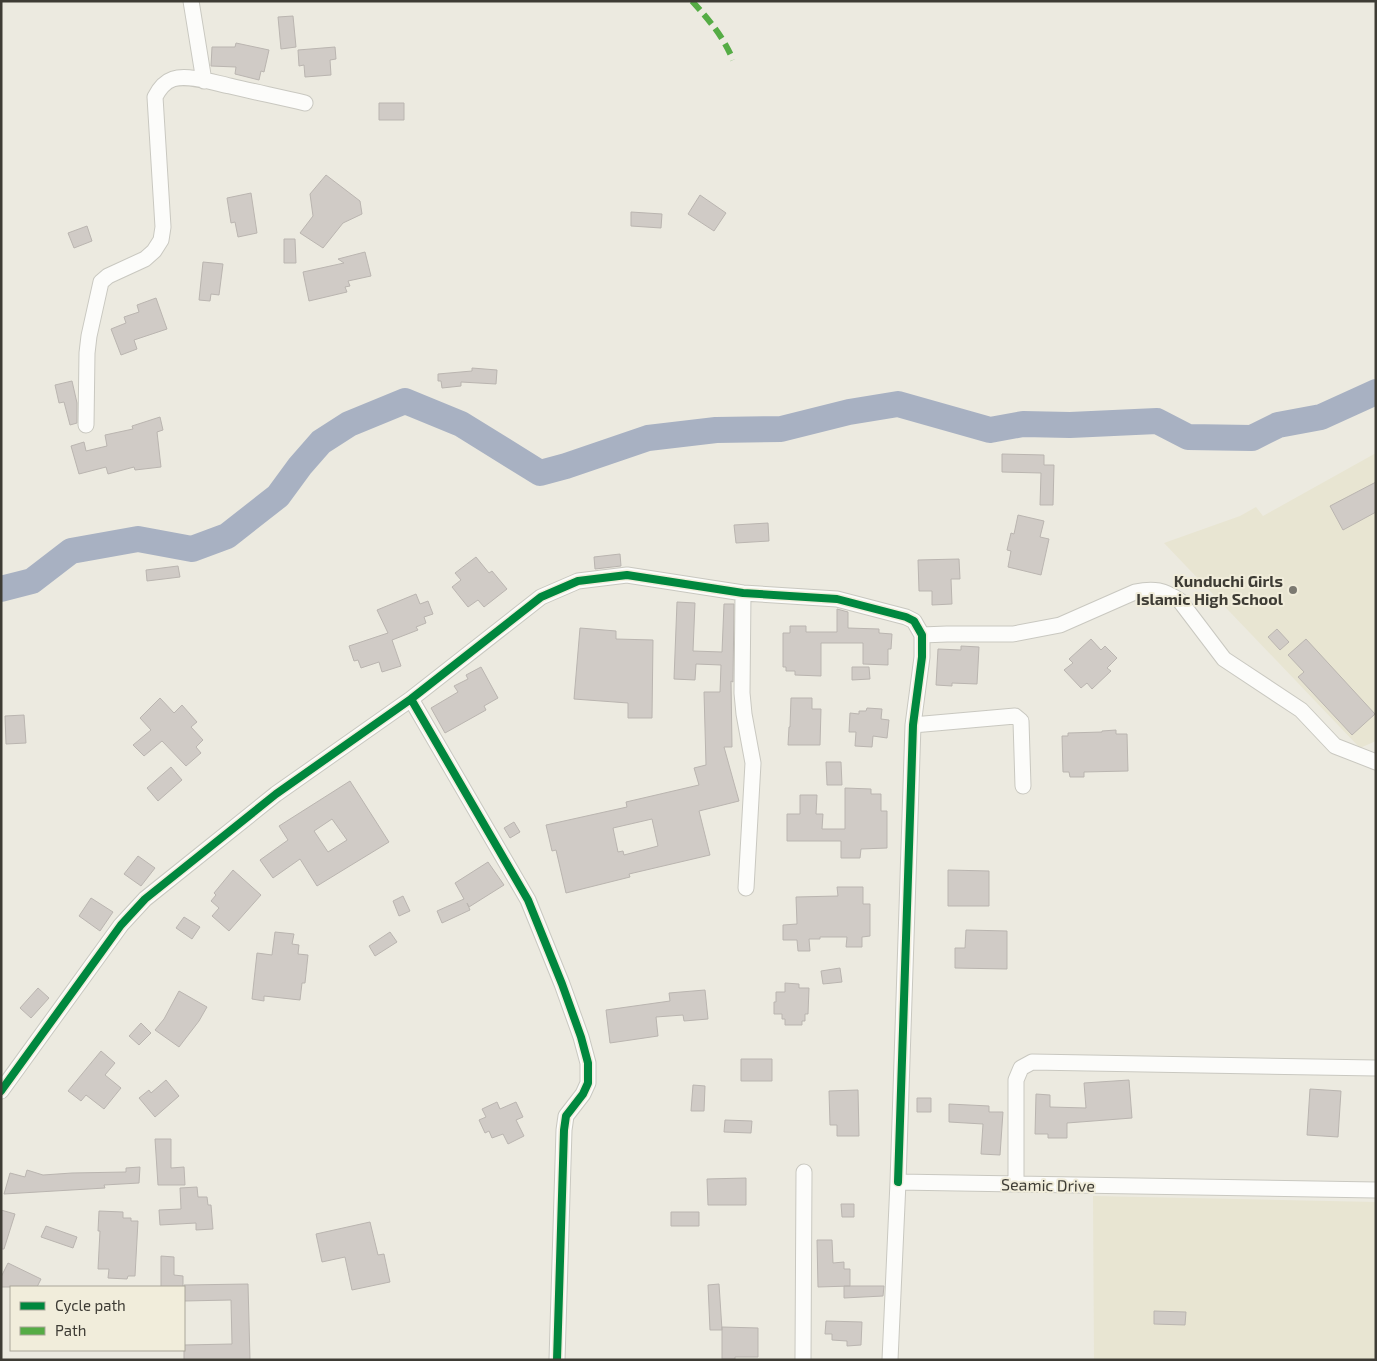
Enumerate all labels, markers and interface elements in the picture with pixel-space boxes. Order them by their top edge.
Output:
place label: Kunduchi Girls Islamic High School [1136,571,1284,608]
marker: Kunduchi Girls Islamic High School [1287,584,1299,596]
street label: Seamic Drive [1001,1174,1095,1195]
legend [10,1286,185,1351]
text: Cycle path [55,1296,126,1314]
text: Path [55,1321,86,1339]

